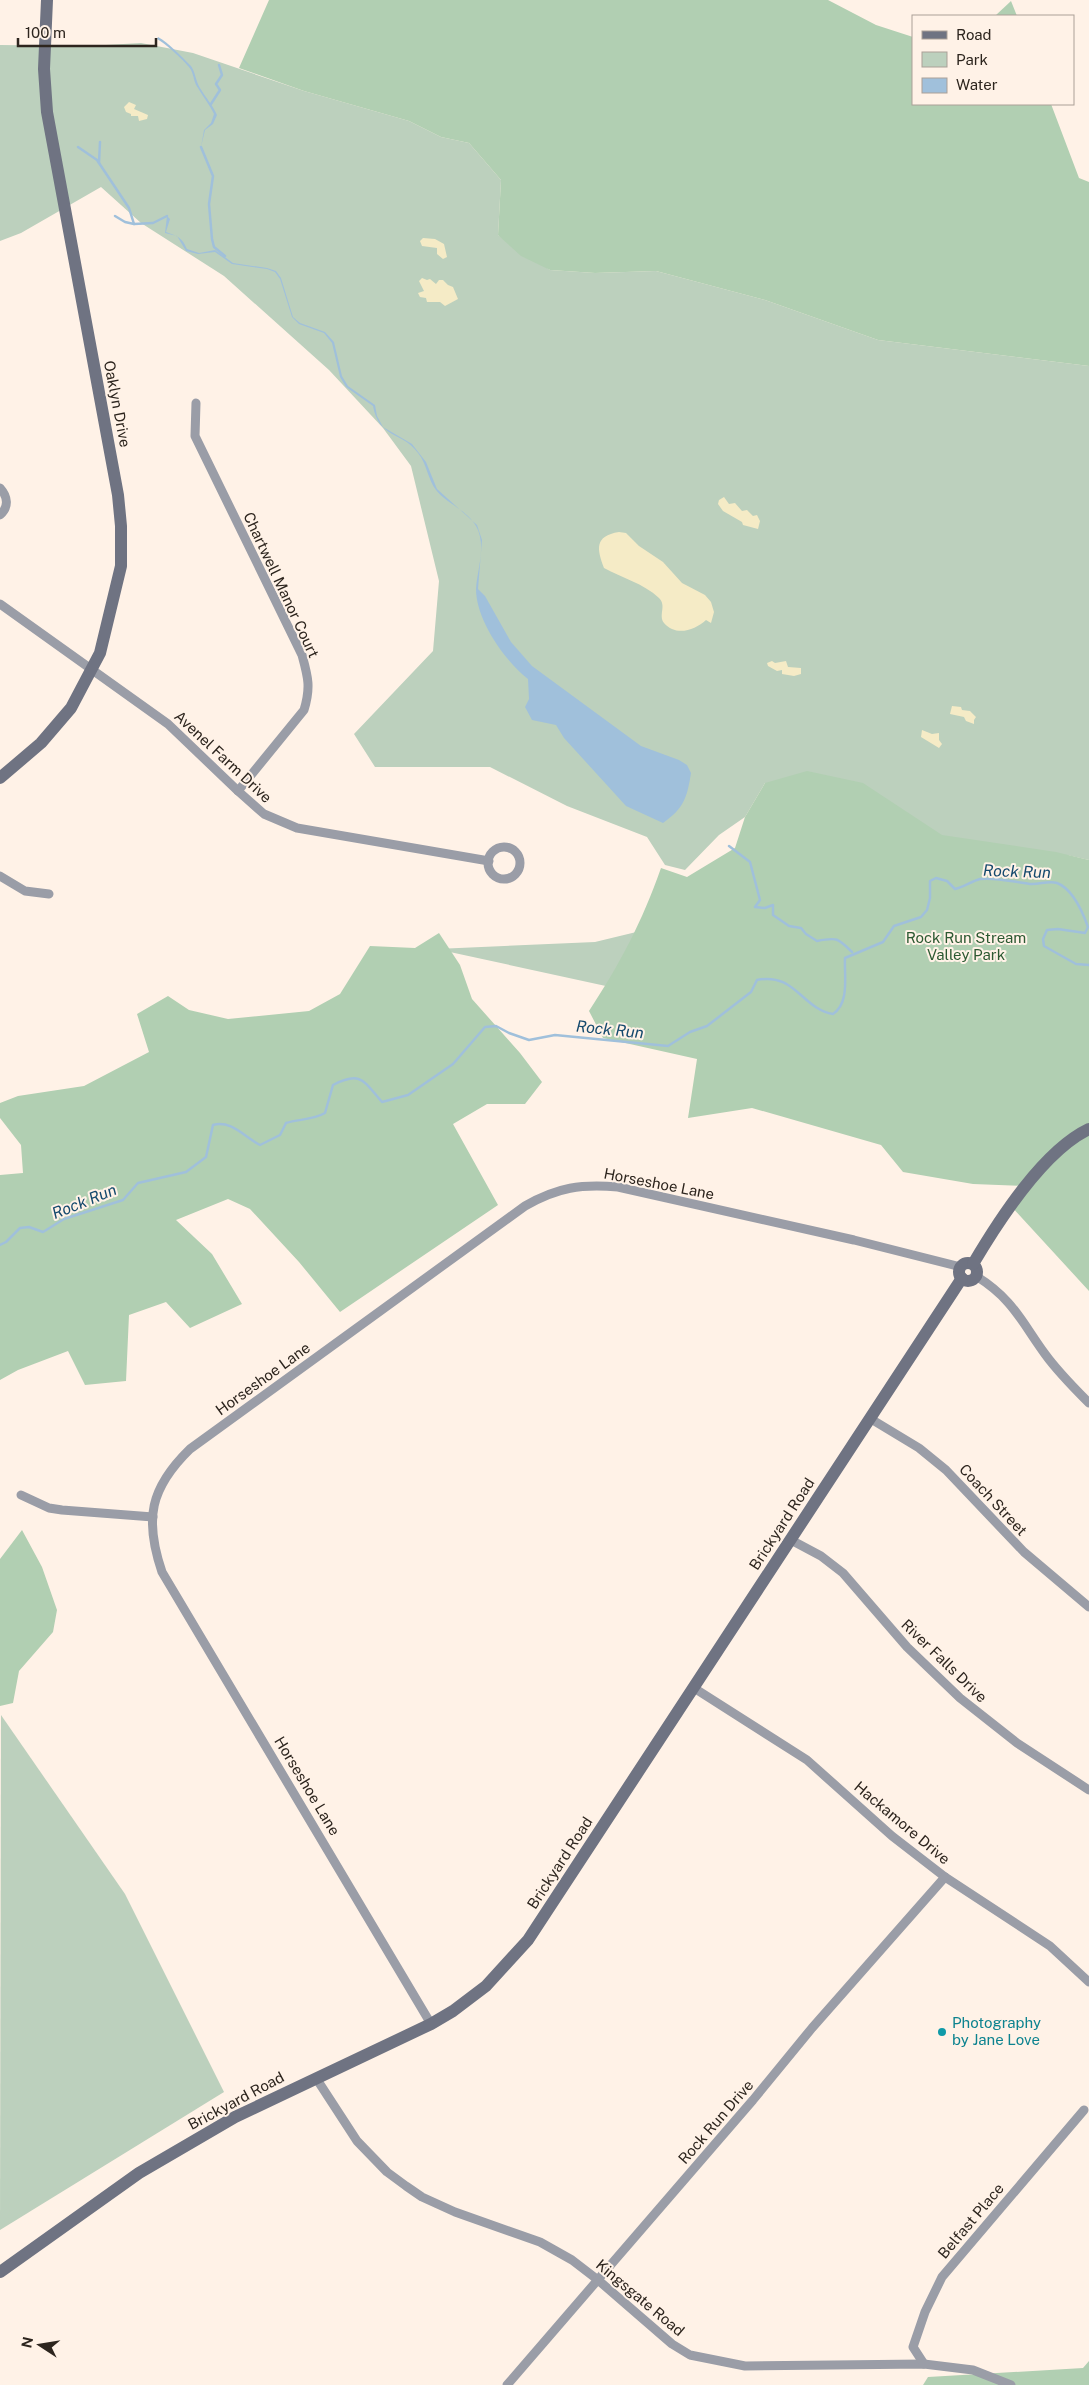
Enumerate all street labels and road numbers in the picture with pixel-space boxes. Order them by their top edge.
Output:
street label: Oaklyn Drive [101,359,134,449]
street label: Chartwell Manor Court [240,509,323,660]
street label: Avenel Farm Drive [171,707,275,806]
street label: Horseshoe Lane [602,1164,716,1203]
street label: Horseshoe Lane [212,1339,313,1418]
street label: Coach Street [956,1461,1031,1539]
street label: Brickyard Road [745,1475,818,1573]
street label: River Falls Drive [898,1616,991,1706]
street label: Horseshoe Lane [271,1733,344,1838]
street label: Hackamore Drive [851,1778,954,1868]
street label: Brickyard Road [523,1814,596,1912]
street label: Brickyard Road [185,2068,287,2133]
street label: Rock Run Drive [675,2076,757,2167]
street label: Belfast Place [934,2180,1007,2262]
street label: Kingsgate Road [593,2256,688,2339]

